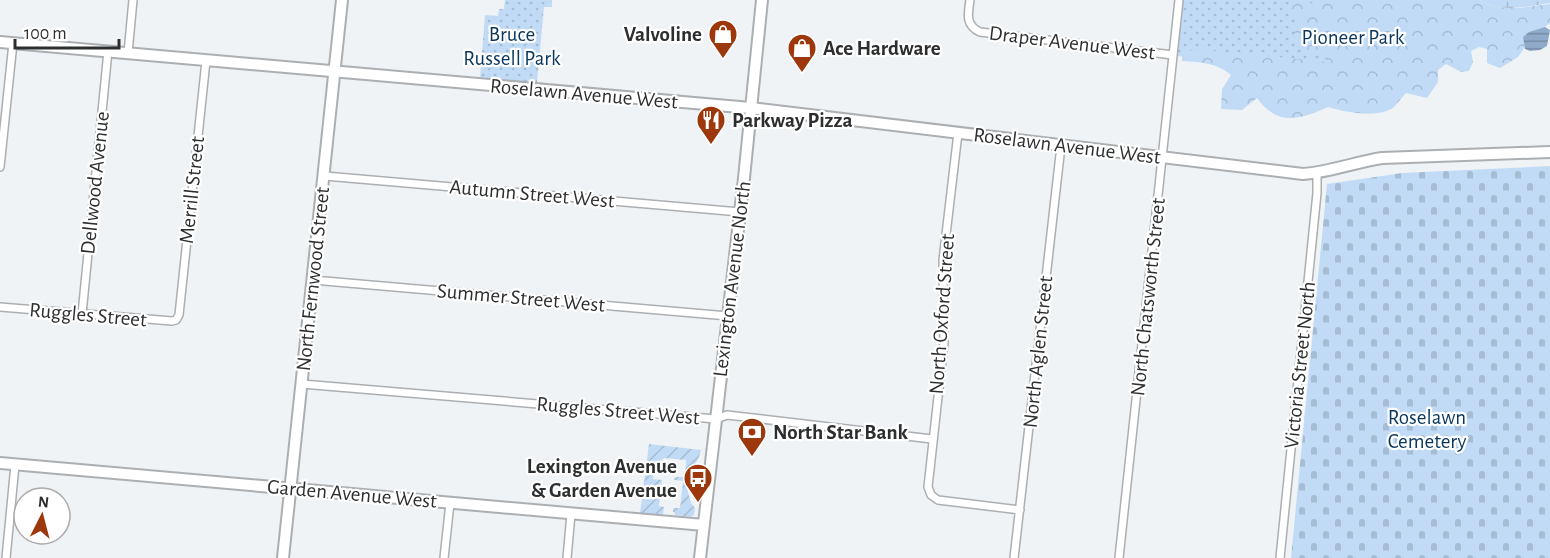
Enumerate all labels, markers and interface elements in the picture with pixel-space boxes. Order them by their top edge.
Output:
scale bar [15,12,118,50]
shop icon: Valvoline [707,18,739,60]
street label: Draper Avenue West [988,22,1157,64]
park label: Bruce Russell Park [463,24,561,69]
place label: Valvoline [624,24,702,45]
text: 100 m [24,25,67,43]
park label: Pioneer Park [1302,27,1405,48]
shop icon: Ace Hardware [786,32,818,74]
place label: Ace Hardware [823,38,941,59]
street label: Roselawn Avenue West [489,75,679,113]
restaurant icon: Parkway Pizza [695,104,727,146]
street label: Dellwood Avenue [77,110,113,256]
place label: Parkway Pizza [732,110,853,131]
street label: Roselawn Avenue West [972,124,1162,168]
street label: Merrill Street [176,135,208,245]
street label: Autumn Street West [449,176,616,212]
street label: Lexington Avenue North [710,180,754,378]
street label: North Fernwood Street [293,185,333,372]
street label: North Chatsworth Street [1127,197,1169,397]
street label: North Oxford Street [926,233,958,395]
street label: North Aglen Street [1020,275,1056,429]
street label: Summer Street West [436,280,606,316]
street label: Victoria Street North [1281,280,1319,450]
street label: Ruggles Street [28,299,148,331]
street label: Ruggles Street West [536,393,701,429]
park label: Roselawn Cemetery [1388,407,1466,452]
bank icon: North Star Bank [736,416,768,458]
place label: North Star Bank [773,422,909,443]
place label: Lexington Avenue & Garden Avenue [527,456,677,501]
bus stop icon: Lexington Avenue & Garden Avenue [682,462,714,504]
street label: Garden Avenue West [266,476,438,512]
north arrow [12,486,72,546]
text: N [37,494,50,511]

